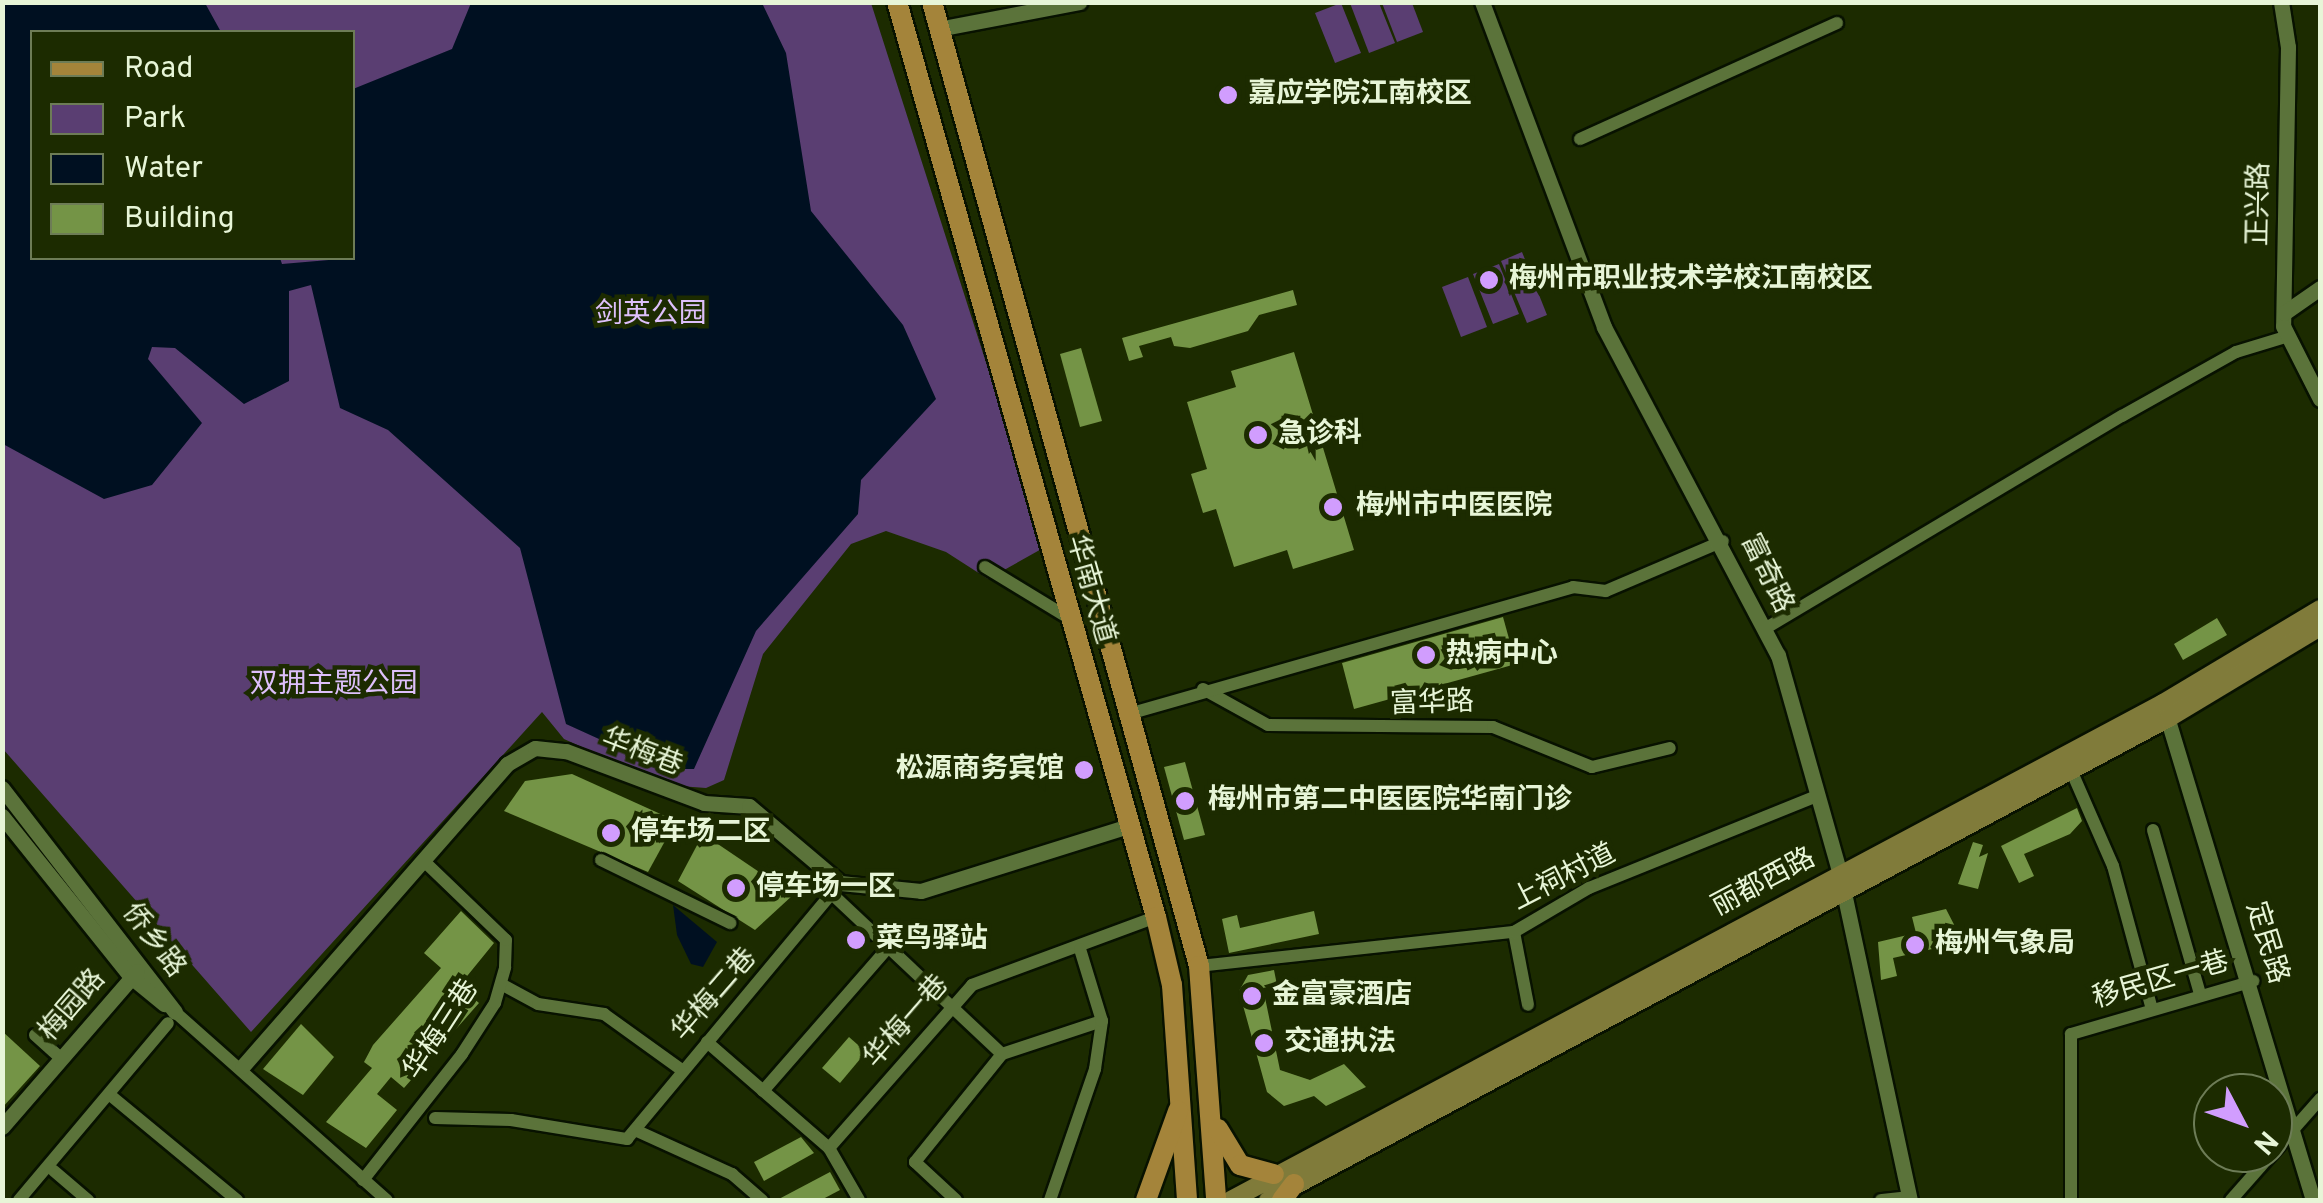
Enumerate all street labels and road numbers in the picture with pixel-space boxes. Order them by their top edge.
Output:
street label: 正兴路 [2242,162,2278,246]
street label: 富奇路 [1732,529,1800,619]
street label: 华南大道 [1058,532,1122,648]
street label: 富华路 [1389,686,1475,722]
street label: 华梅巷 [597,722,687,784]
street label: 上祠村道 [1506,838,1622,918]
street label: 丽都西路 [1707,842,1821,924]
street label: 侨乡路 [114,897,192,985]
street label: 定民路 [2238,898,2294,988]
street label: 华梅二巷 [666,942,764,1048]
street label: 移民区一巷 [2089,946,2233,1016]
street label: 梅园路 [33,963,113,1049]
street label: 华梅一巷 [858,969,956,1075]
street label: 华梅三巷 [397,974,487,1086]

